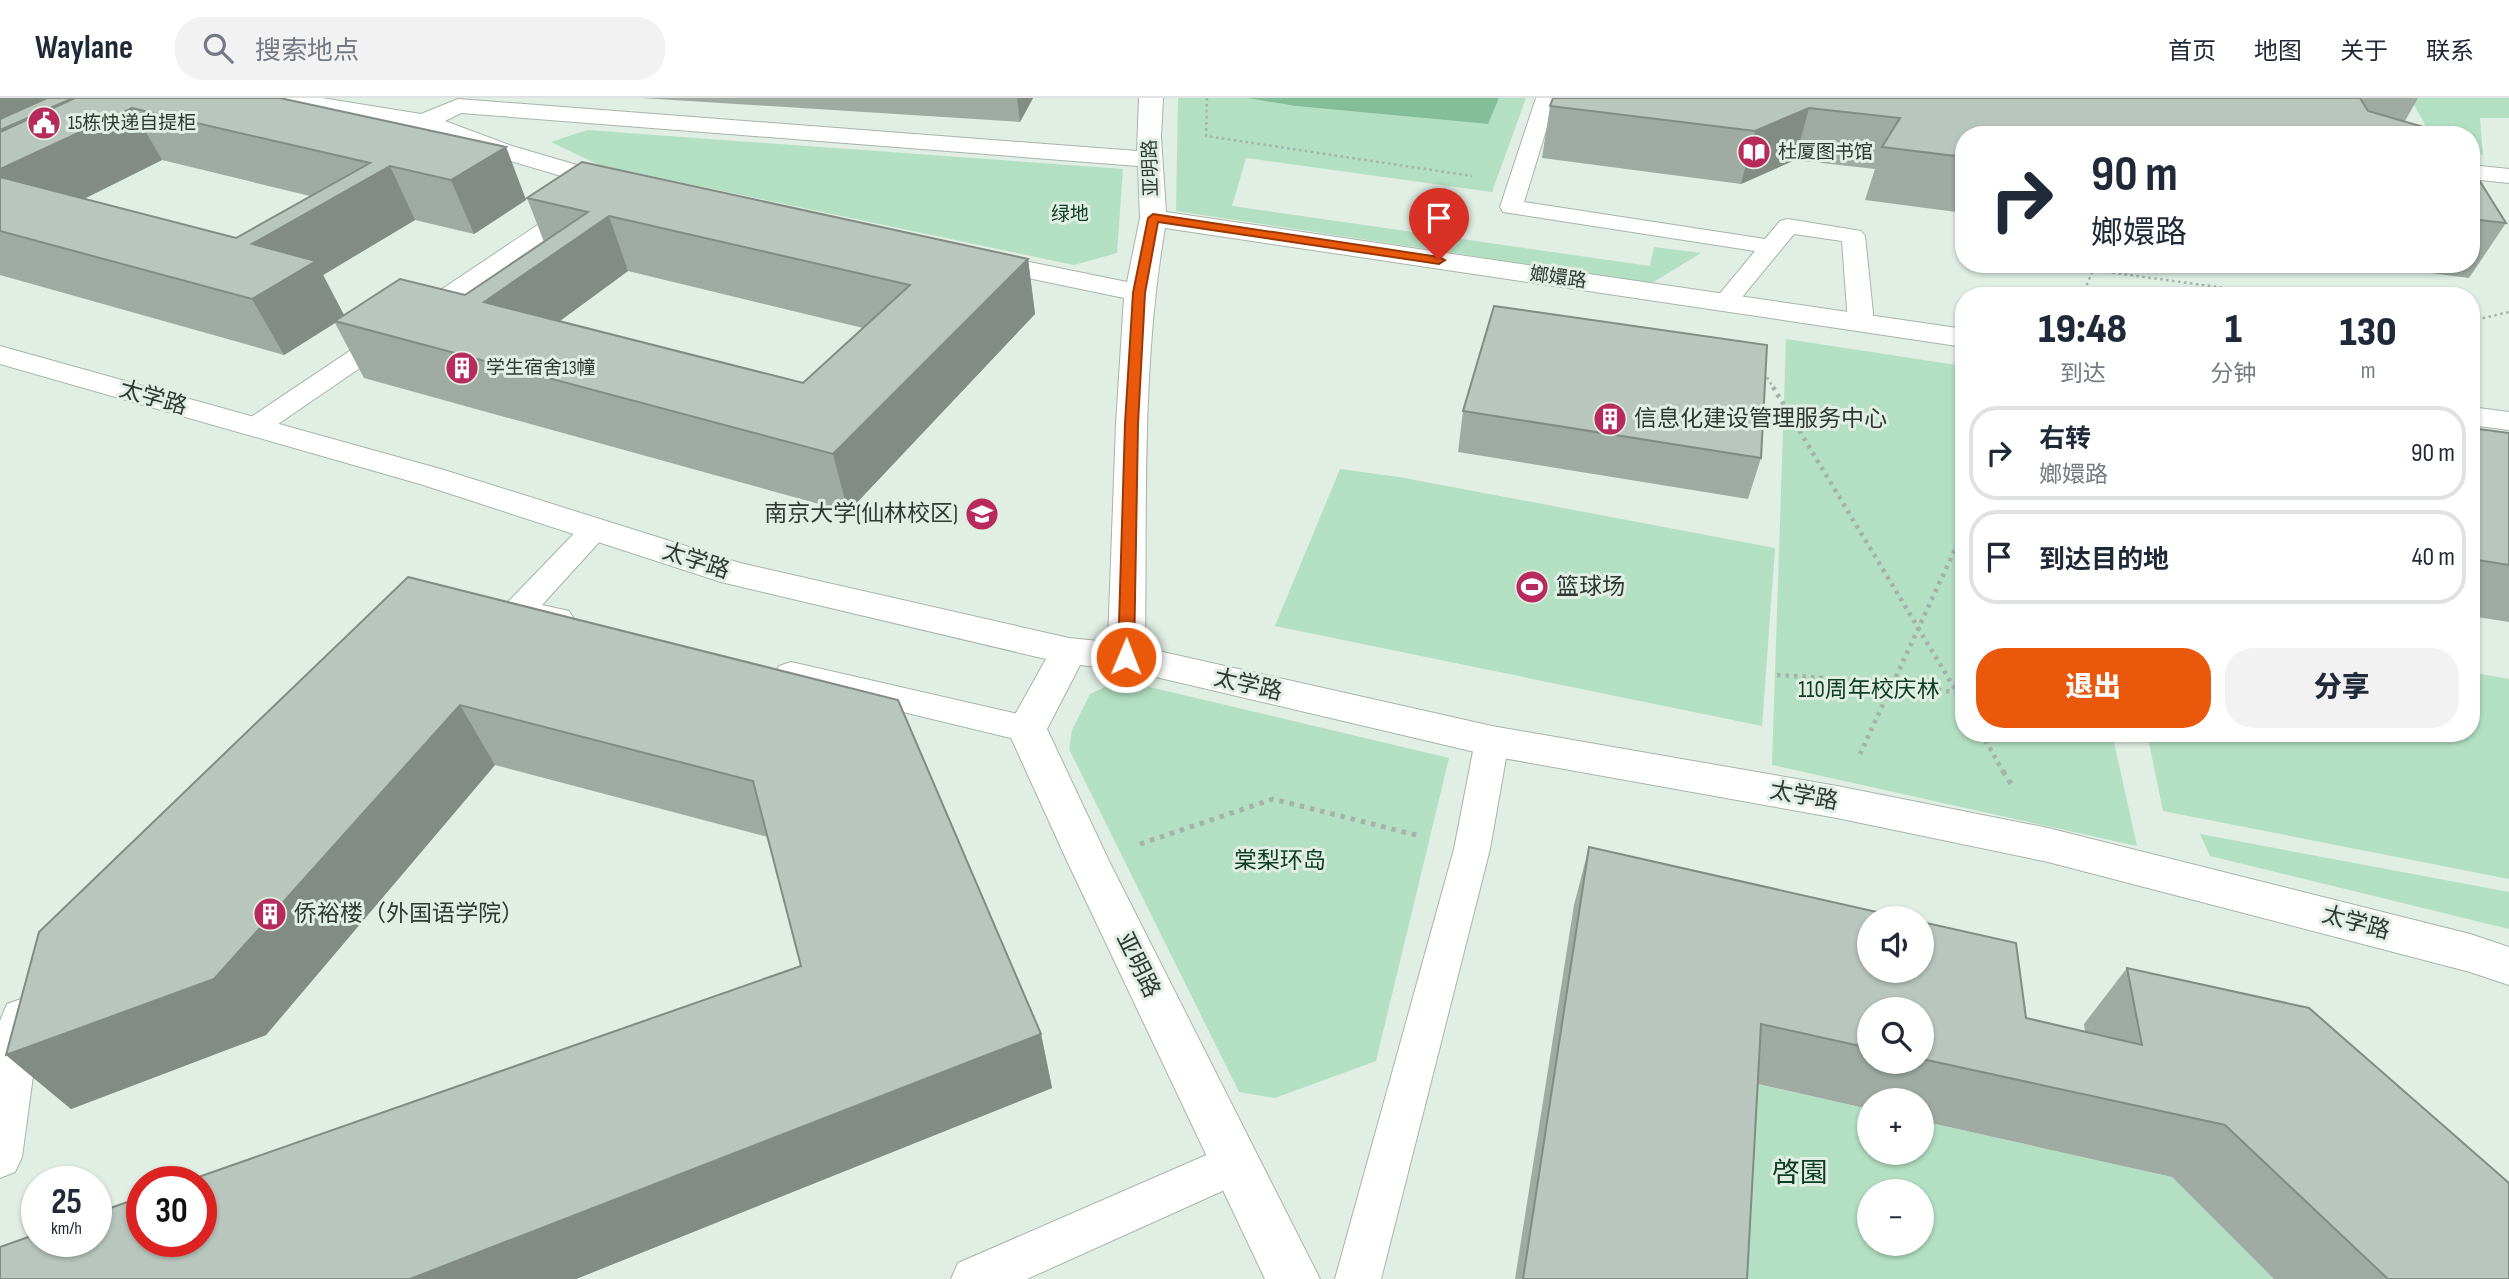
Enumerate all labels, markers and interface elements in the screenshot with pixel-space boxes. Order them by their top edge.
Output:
search box [175,17,665,80]
text: Waylane [35,28,133,68]
icon: search [199,29,237,67]
text: 搜索地点 [255,36,359,67]
text: 首页 [2168,37,2216,66]
text: 地图 [2254,37,2302,66]
text: 关于 [2340,37,2388,66]
text: 联系 [2426,37,2474,66]
public building icon: 15栋快递自提柜 [25,104,63,142]
place label: 15栋快递自提柜 [68,112,196,135]
library icon: 杜厦图书馆 [1735,133,1773,171]
street label: 亚明路 [1139,139,1163,197]
place label: 杜厦图书馆 [1778,141,1873,164]
text: 90 m [2091,146,2178,205]
icon: right [1976,154,2067,245]
pin [1409,188,1469,260]
icon: arrive [1420,199,1458,237]
park label: 绿地 [1051,203,1089,226]
text: 嫏嬛路 [2091,214,2187,253]
street label: 嫏嬛路 [1528,263,1588,293]
text: 19:48 [2038,304,2127,355]
text: 1 [2225,304,2242,355]
text: 130 [2340,307,2397,358]
building icon: 学生宿舍13幢 [443,349,481,387]
place label: 学生宿舍13幢 [486,357,596,380]
text: m [2361,357,2376,385]
text: 到达 [2060,360,2106,388]
text: 分钟 [2210,360,2256,388]
street label: 太学路 [116,375,190,421]
building icon: 信息化建设管理服务中心 [1591,400,1629,438]
place label: 信息化建设管理服务中心 [1634,405,1887,433]
text: 右转 [2039,424,2091,455]
icon: right [1980,434,2018,472]
text: 90 m [2411,438,2455,469]
text: 嫏嬛路 [2039,461,2108,489]
school or university icon: 南京大学(仙林校区) [963,495,1001,533]
place label: 南京大学(仙林校区) [764,500,958,528]
street label: 太学路 [659,537,733,585]
icon: arrive [1980,538,2018,576]
text: 40 m [2412,542,2455,573]
text: 到达目的地 [2039,545,2169,576]
sports icon: 篮球场 [1513,568,1551,606]
place label: 篮球场 [1556,573,1625,601]
position arrow [1089,620,1163,694]
button: 退出 [1976,648,2211,728]
button: 分享 [2225,648,2459,728]
street label: 太学路 [1211,664,1285,706]
park label: 110周年校庆林 [1798,676,1940,704]
street label: 太学路 [1768,776,1840,816]
park label: 棠梨环岛 [1234,847,1326,875]
building icon: 侨裕楼（外国语学院） [251,895,289,933]
place label: 侨裕楼（外国语学院） [294,900,524,928]
street label: 太学路 [2319,901,2393,945]
map controls [1857,906,1934,1256]
button: sound [1857,906,1934,983]
street label: 亚明路 [1110,928,1166,1002]
button: search [1857,997,1934,1074]
button: + [1857,1088,1934,1165]
park label: 啓園 [1772,1157,1828,1190]
speed limit sign: 30 [126,1166,217,1257]
button: − [1857,1179,1934,1256]
text: 25 [51,1181,82,1224]
text: km/h [51,1218,82,1239]

